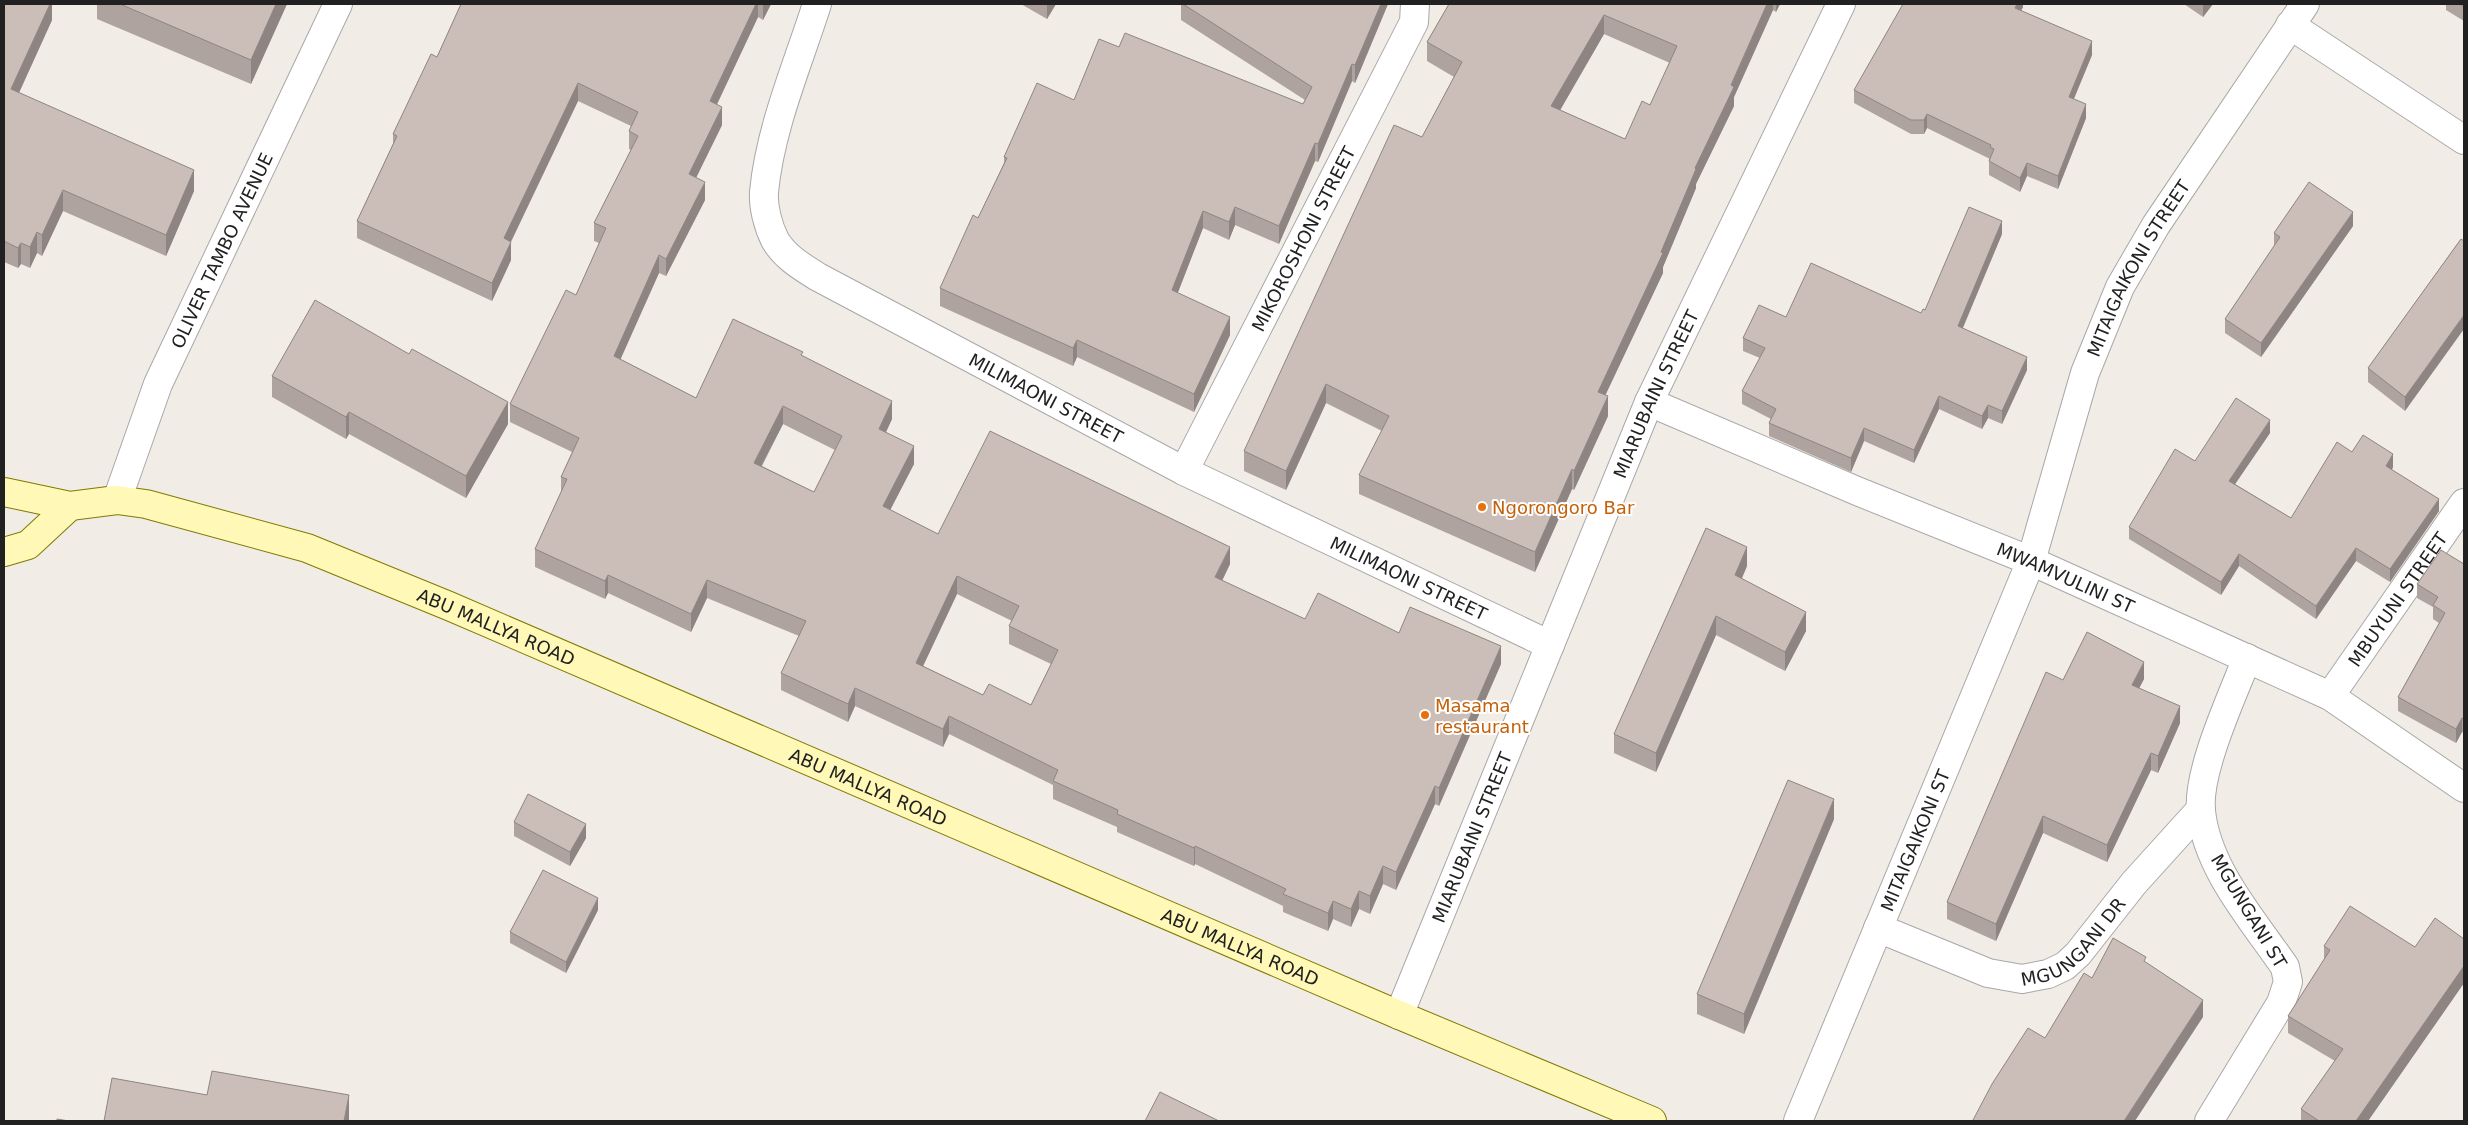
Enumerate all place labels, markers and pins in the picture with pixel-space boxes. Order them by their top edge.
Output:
place label: Ngorongoro Bar [1492,497,1635,518]
marker: Ngorongoro Bar [1476,501,1488,513]
place label: Masama restaurant [1435,695,1529,737]
marker: Masama restaurant [1419,709,1431,721]

